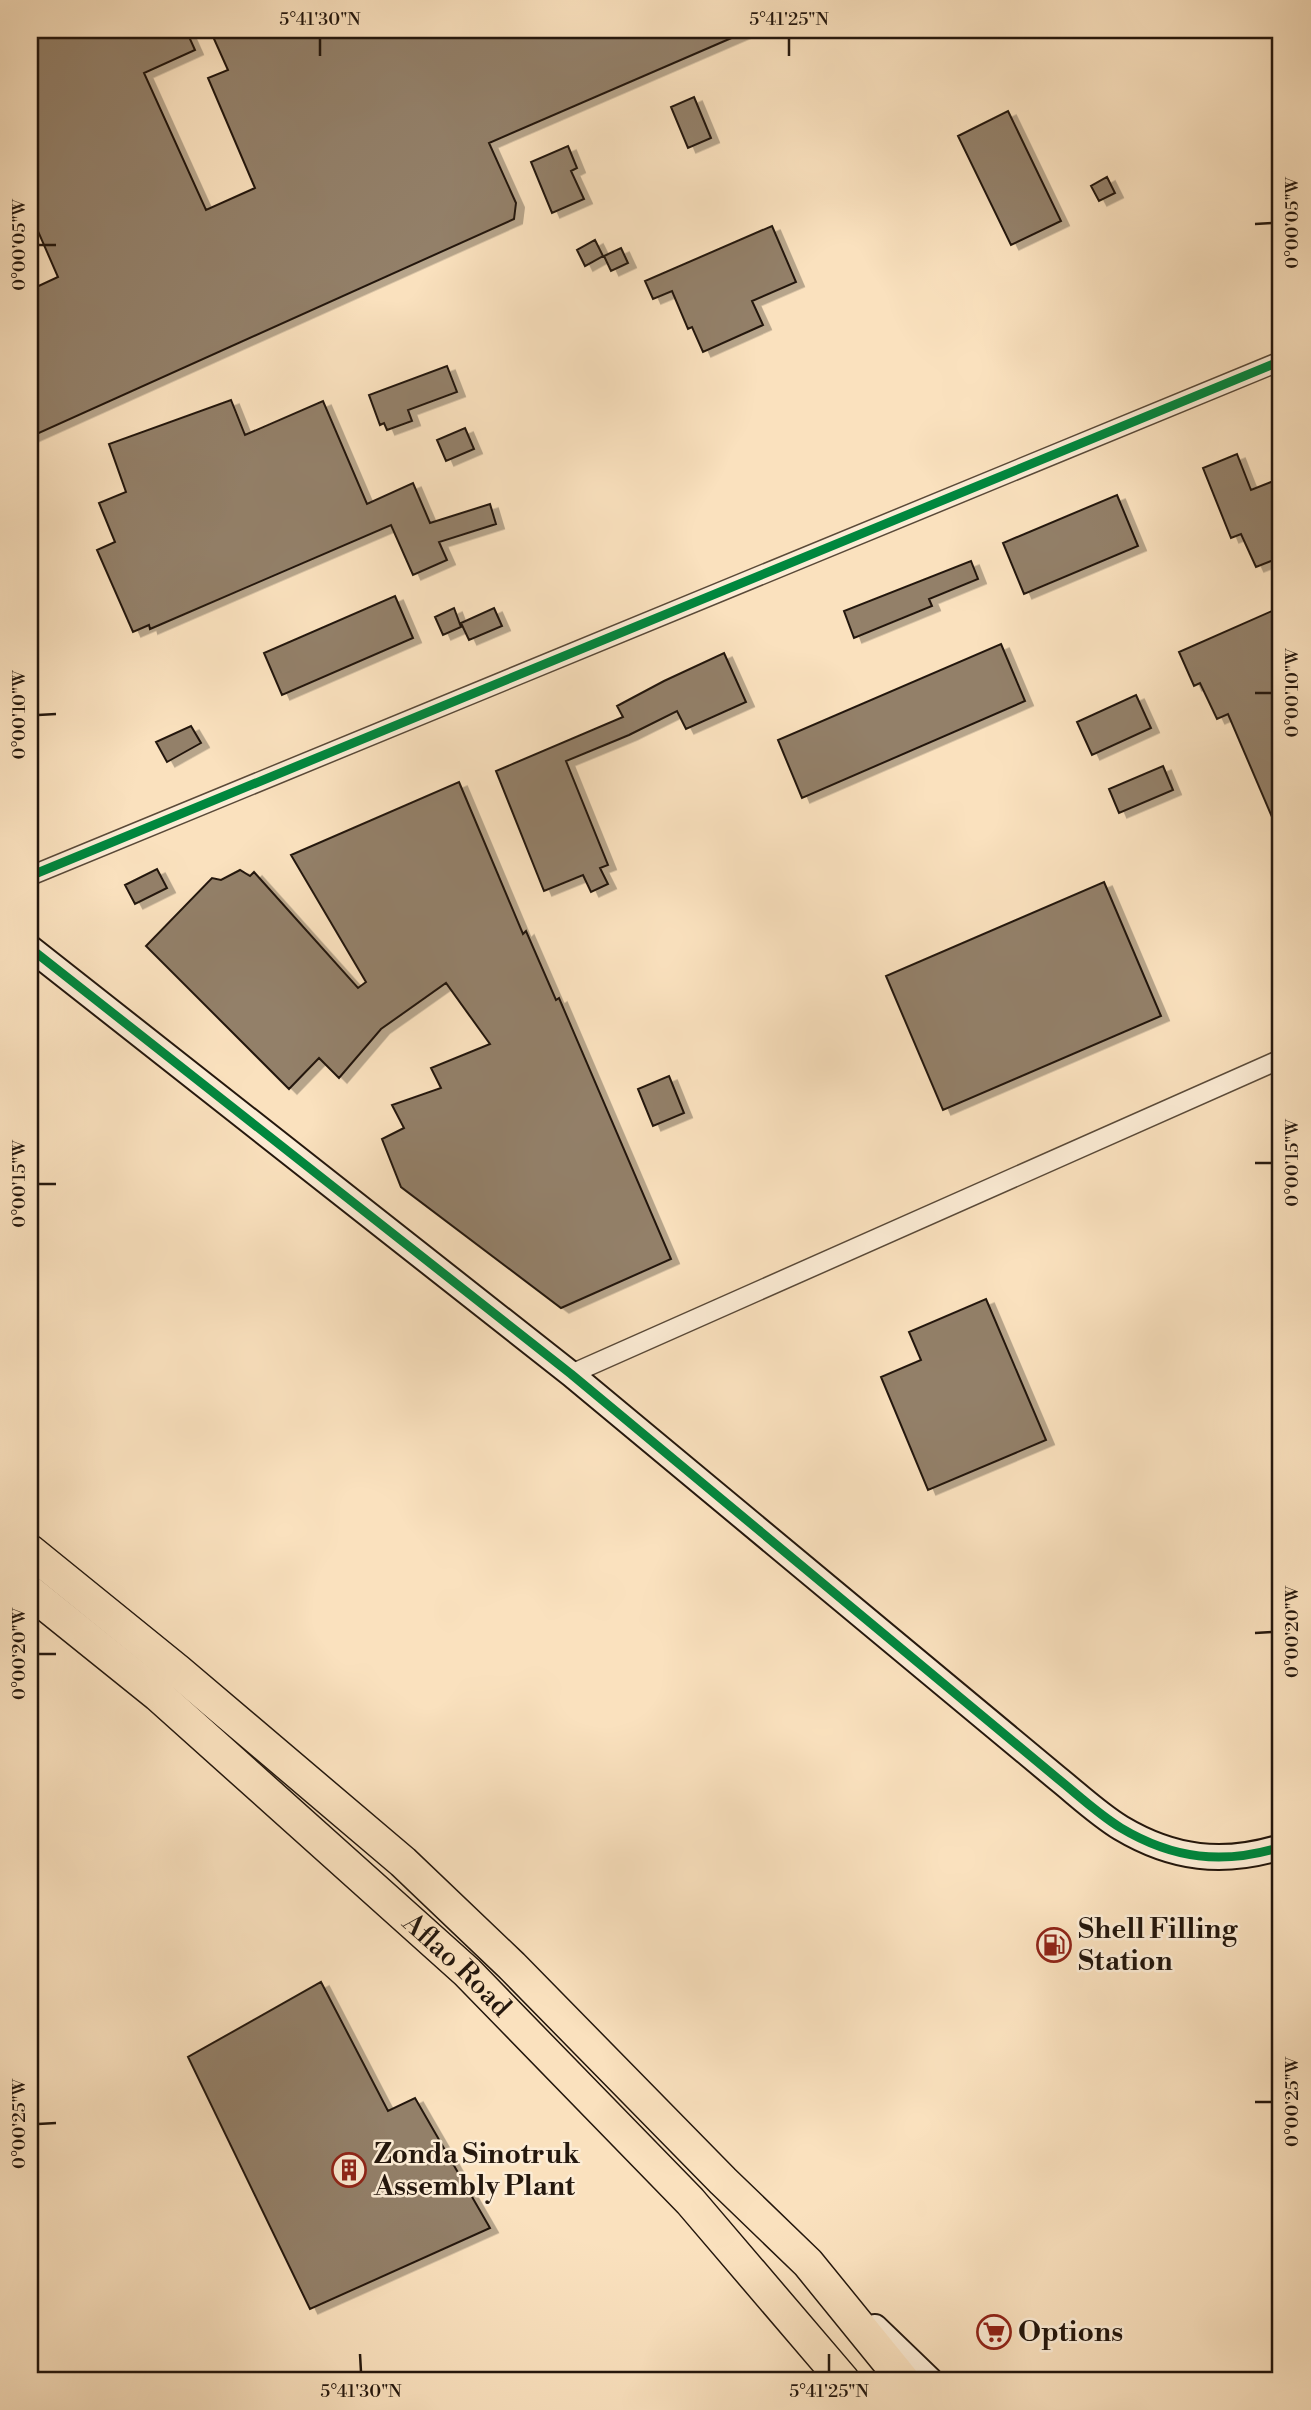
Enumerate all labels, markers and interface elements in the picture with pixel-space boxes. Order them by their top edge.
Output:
text: 5°41'30"N [279,8,361,31]
text: 5°41'25"N [749,8,829,31]
text: 0°00'05"W [1281,176,1304,269]
text: 0°00'05"W [8,198,31,291]
text: 0°00'10"W [1281,648,1304,737]
text: 0°00'10"W [8,670,31,759]
text: 0°00'15"W [1281,1119,1304,1207]
text: 0°00'15"W [8,1140,31,1228]
text: 0°00'20"W [1281,1585,1304,1678]
text: 0°00'20"W [8,1607,31,1700]
street label: Aflao Road [395,1904,519,2024]
place label: Shell Filling Station [1078,1912,1239,1979]
fuel station icon: Shell Filling Station [1035,1926,1073,1964]
text: 0°00'25"W [1281,2056,1304,2147]
text: 0°00'25"W [8,2078,31,2169]
place label: Zonda Sinotruk Assembly Plant [373,2137,581,2204]
building icon: Zonda Sinotruk Assembly Plant [330,2151,368,2189]
supermarket icon: Options [975,2313,1013,2351]
place label: Options [1018,2315,1123,2350]
text: 5°41'30"N [320,2380,402,2403]
text: 5°41'25"N [789,2380,869,2403]

